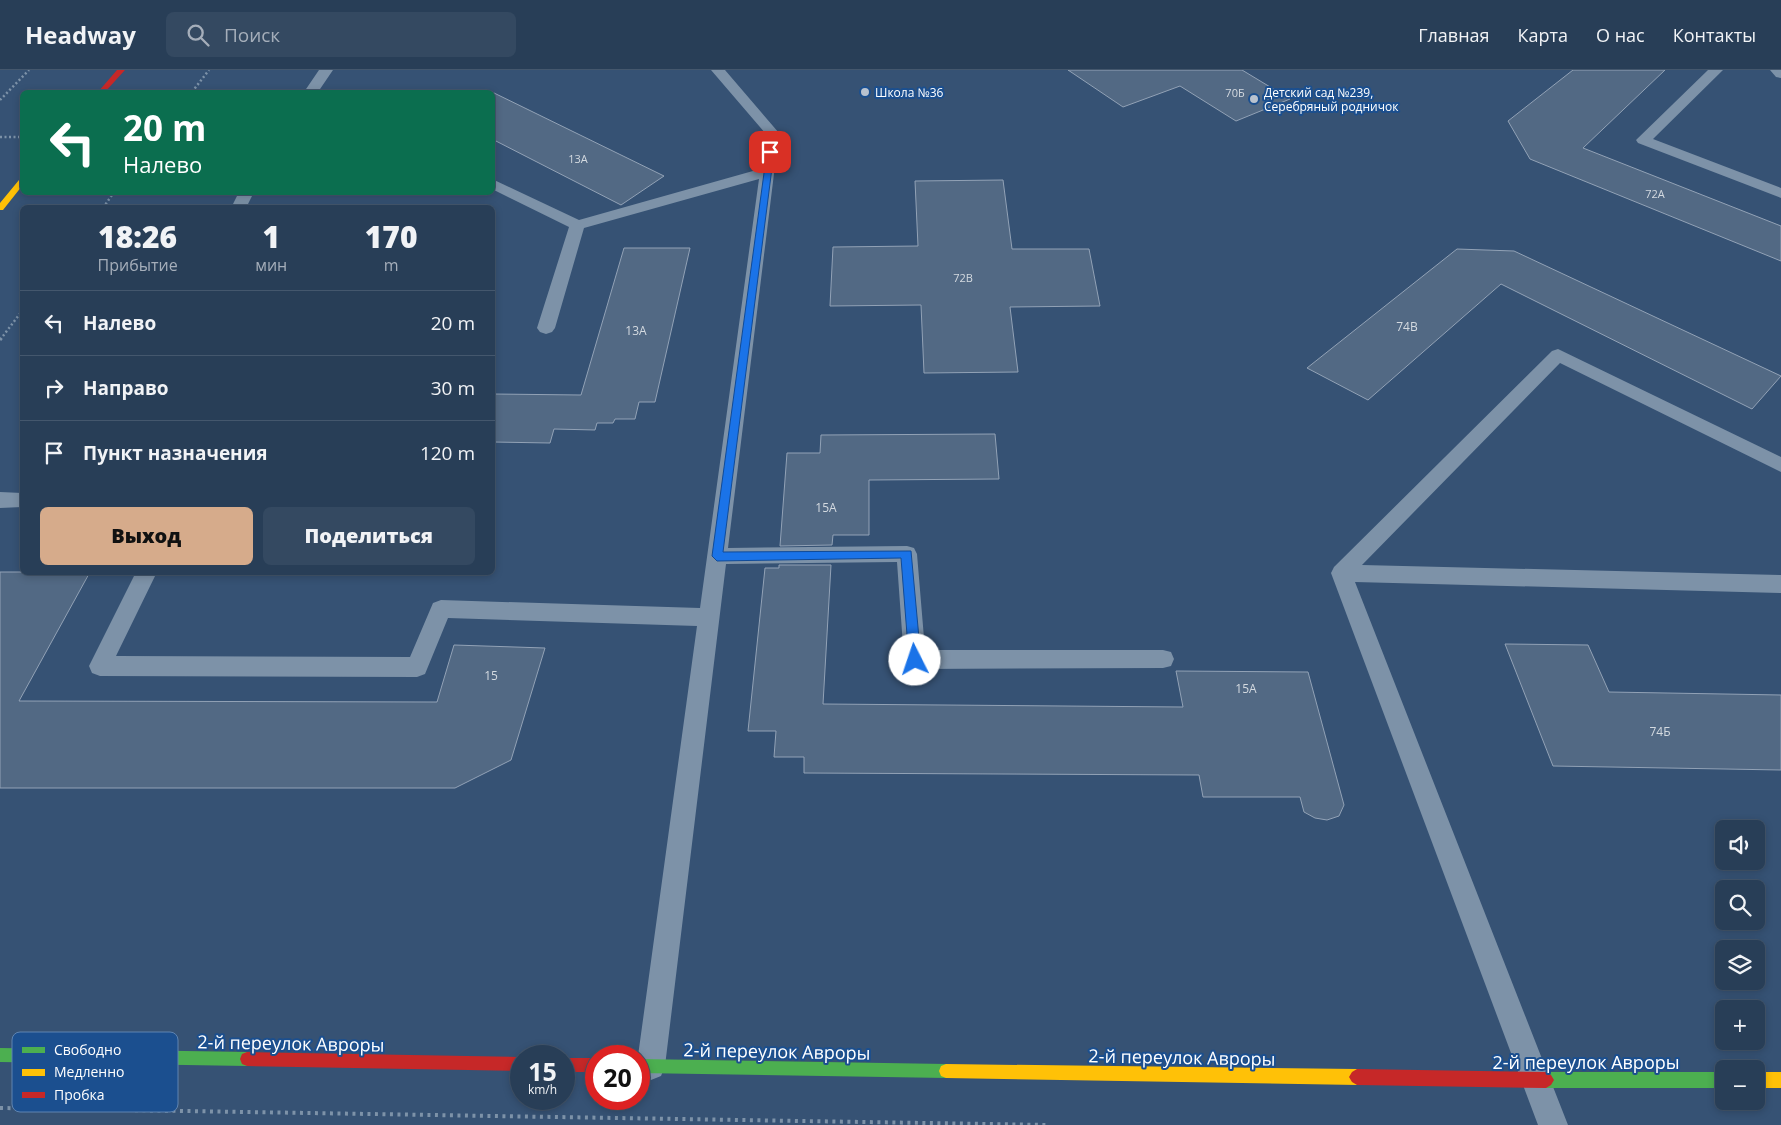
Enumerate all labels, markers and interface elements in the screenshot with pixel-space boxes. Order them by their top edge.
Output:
search box [166,12,516,57]
text: Headway [25,18,136,51]
icon: search [184,21,212,49]
text: Поиск [224,22,280,48]
text: Главная [1418,23,1490,47]
text: Карта [1518,23,1568,47]
text: О нас [1596,23,1645,47]
text: Контакты [1673,23,1756,47]
place label: Школа №36 [875,84,944,101]
place label: Детский сад №239, Серебряный родничок [1264,84,1399,115]
house number: 70Б [1225,85,1245,100]
marker: Школа №36 [859,86,871,98]
marker: Детский сад №239, Серебряный родничок [1248,93,1260,105]
text: 20 m [123,104,206,151]
icon: left [40,110,105,175]
pin [749,131,791,173]
icon: arrive [756,138,784,166]
text: Налево [123,149,202,179]
house number: 13А [568,151,588,166]
house number: 72А [1645,186,1665,201]
text: 18:26 [98,216,177,257]
text: 1 [262,216,280,257]
text: 170 [365,216,417,257]
text: Прибытие [98,254,178,276]
text: мин [255,254,287,276]
text: m [384,254,399,276]
house number: 72В [953,270,973,285]
icon: left [40,309,68,337]
text: Налево [83,310,156,336]
text: 20 m [431,310,475,336]
house number: 74В [1396,318,1418,335]
house number: 13А [625,322,647,339]
icon: right [40,374,68,402]
text: Направо [83,375,169,401]
text: 30 m [431,375,475,401]
icon: arrive [40,439,68,467]
text: Пункт назначения [83,440,268,466]
text: 120 m [420,440,475,466]
house number: 15А [815,499,837,516]
button: Выход [40,507,253,565]
button: Поделиться [263,507,475,565]
position arrow [888,633,940,685]
house number: 15 [484,667,498,684]
house number: 15А [1235,680,1257,697]
house number: 74Б [1649,723,1671,740]
map controls [1715,820,1765,1110]
button: sound [1715,820,1765,870]
button: search [1715,880,1765,930]
button: layers [1715,940,1765,990]
button: + [1715,1000,1765,1050]
street label: 2-й переулок Авроры [197,1029,385,1057]
legend [12,1032,178,1112]
street label: 2-й переулок Авроры [683,1037,871,1065]
text: Свободно [54,1040,121,1059]
street label: 2-й переулок Авроры [1088,1043,1276,1071]
speed limit sign: 20 [585,1045,650,1110]
street label: 2-й переулок Авроры [1492,1050,1680,1074]
text: 15 [528,1054,557,1088]
button: − [1715,1060,1765,1110]
text: Медленно [54,1062,125,1081]
text: km/h [528,1081,557,1098]
text: Пробка [54,1085,105,1104]

